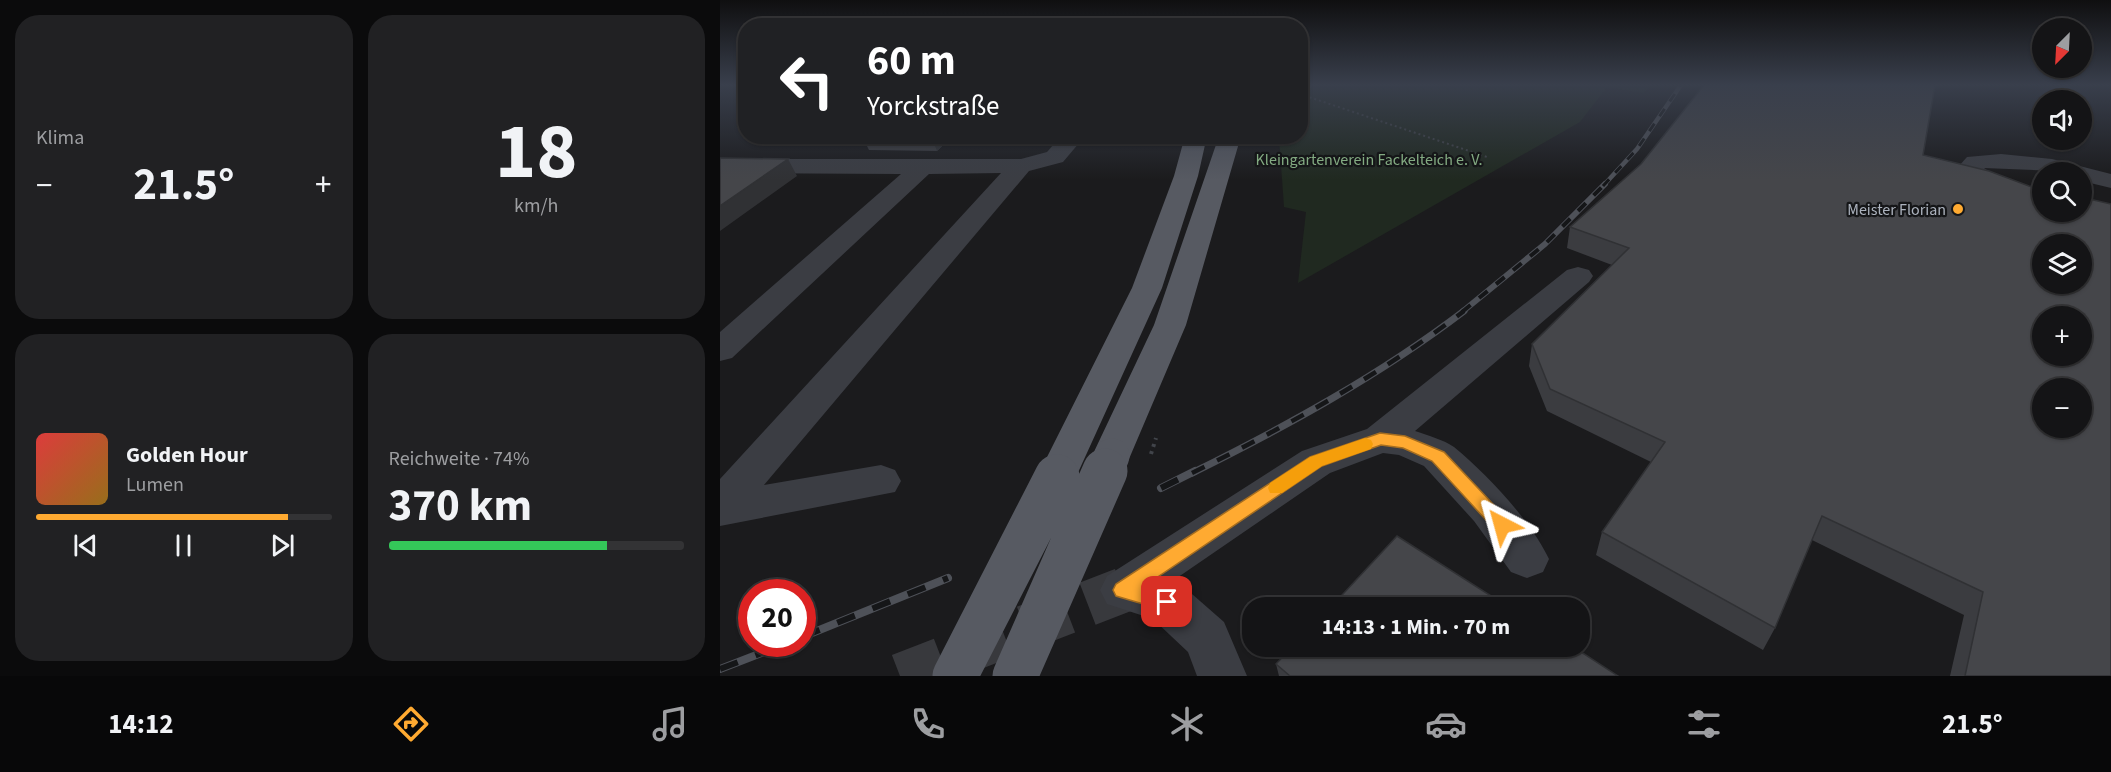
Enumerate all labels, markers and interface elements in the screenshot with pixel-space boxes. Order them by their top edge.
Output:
north arrow [2032,18,2092,78]
map controls [2032,18,2092,438]
text: 60 m [867,31,956,91]
icon: left [768,42,846,120]
text: Yorckstraße [867,87,999,126]
button: sound [2032,90,2092,150]
text: 18 [495,97,577,208]
text: Klima [36,124,84,152]
park label: Kleingartenverein Fackelteich e. V. [1256,149,1482,171]
text: 21.5° [133,153,234,217]
text: − [36,162,52,209]
text: + [315,162,332,209]
button: search [2032,162,2092,222]
text: km/h [514,192,558,220]
place label: Meister Florian [1847,199,1946,221]
marker: Meister Florian [1951,202,1965,216]
button: layers [2032,234,2092,294]
button: + [2032,306,2092,366]
button: − [2032,378,2092,438]
text: Golden Hour [126,439,248,471]
text: Reichweite · 74% [389,445,529,473]
text: Lumen [126,471,184,499]
text: 370 km [389,474,532,538]
position arrow [1470,493,1534,557]
icon: previous [69,529,102,562]
icon: pause [167,529,200,562]
icon: next [266,529,299,562]
pin [1141,576,1192,627]
speed limit sign: 20 [738,579,816,657]
icon: arrive [1150,585,1183,618]
text: 14:13 · 1 Min. · 70 m [1322,611,1510,643]
icon: directions [390,703,432,745]
icon: music [649,703,691,745]
icon: phone [907,703,949,745]
icon: climate [1166,703,1208,745]
icon: car [1425,703,1467,745]
icon: filters [1683,703,1725,745]
text: 14:12 [108,705,173,744]
text: 21.5° [1942,705,2003,744]

